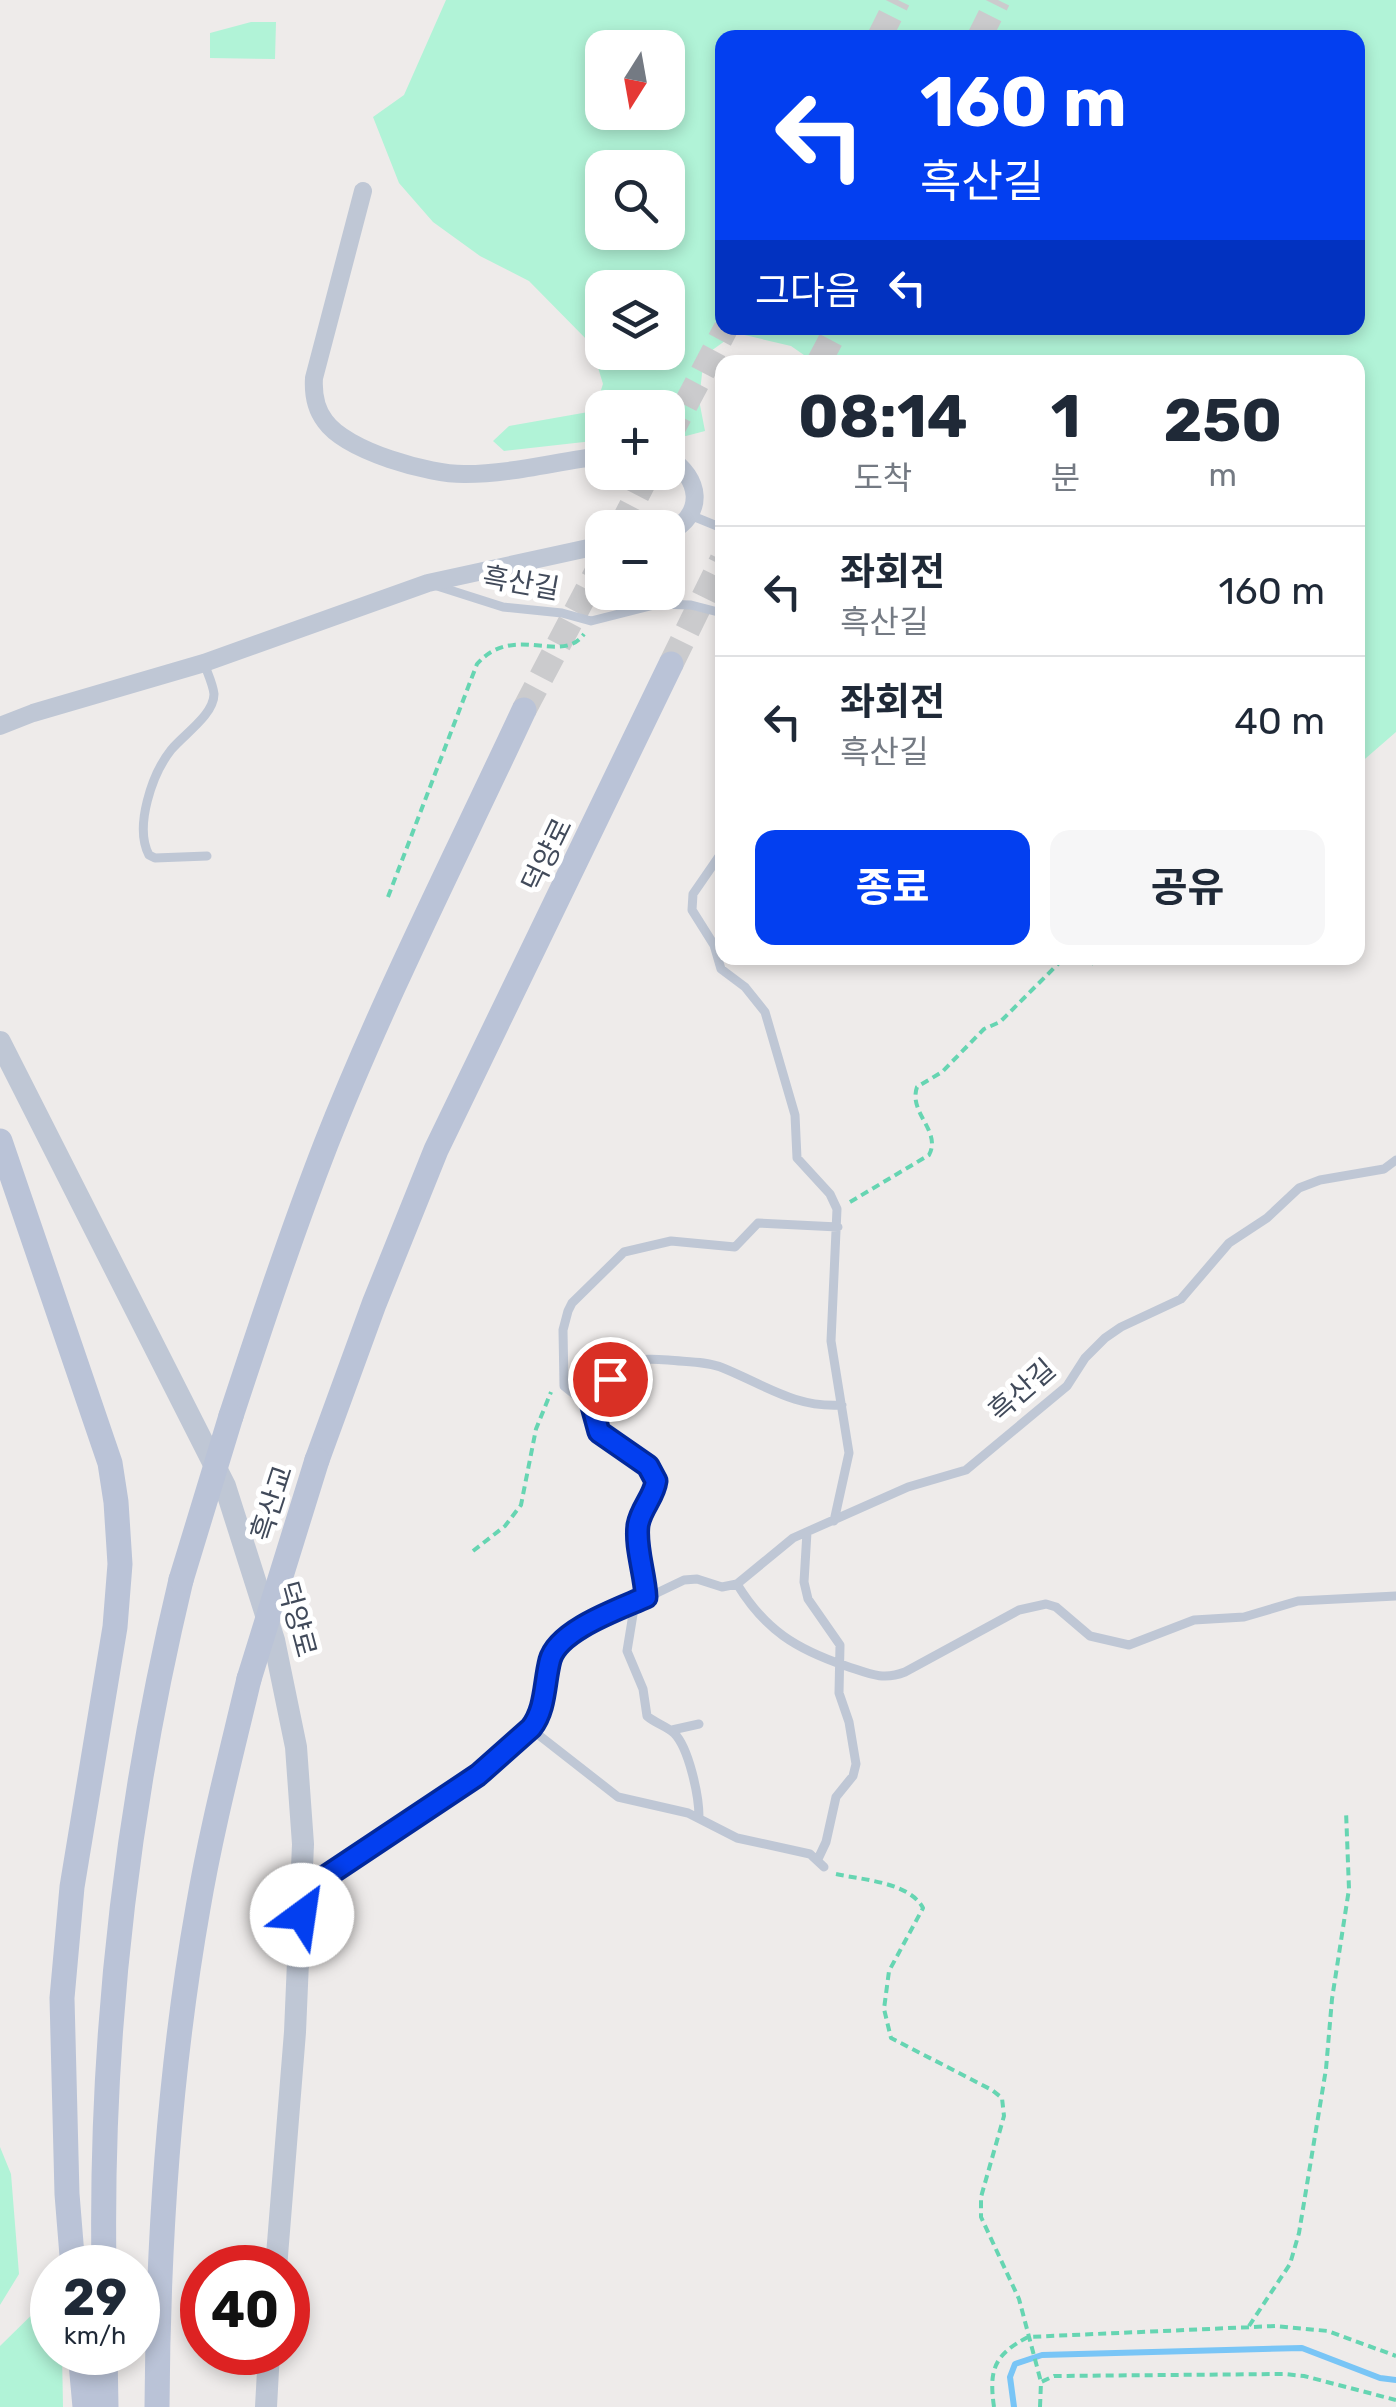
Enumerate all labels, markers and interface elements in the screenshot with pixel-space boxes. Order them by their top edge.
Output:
north arrow [585,30,685,130]
map controls [585,30,685,610]
text: 160 m [920,61,1127,144]
icon: left [755,70,885,200]
button: search [585,150,685,250]
text: 흑산길 [920,155,1044,208]
icon: left [880,260,935,315]
text: 그다음 [755,268,860,314]
button: layers [585,270,685,370]
text: 08:14 [798,381,968,452]
text: 1 [1051,381,1080,452]
text: 250 [1163,385,1282,456]
button: + [585,390,685,490]
text: m [1208,456,1237,494]
text: 도착 [853,459,912,497]
text: 분 [1051,459,1080,497]
button: − [585,510,685,610]
text: 좌회전 [840,549,945,595]
street label: 흑산길 [480,560,562,606]
icon: left [755,564,810,619]
text: 160 m [1219,568,1325,614]
text: 흑산길 [840,603,928,641]
text: 좌회전 [840,679,945,725]
icon: left [755,694,810,749]
text: 40 m [1234,698,1325,744]
text: 흑산길 [840,733,928,771]
street label: 덕양로 [515,813,579,897]
button: 종료 [755,830,1030,945]
button: 공유 [1050,830,1325,945]
pin [568,1337,653,1422]
icon: arrive [583,1352,638,1407]
street label: 흑산길 [982,1352,1062,1428]
street label: 흑산교 [244,1461,300,1545]
street label: 덕양로 [271,1577,323,1661]
position arrow [250,1863,354,1967]
speed limit sign: 40 [180,2245,310,2375]
text: 29 [63,2268,127,2328]
text: km/h [64,2321,126,2350]

